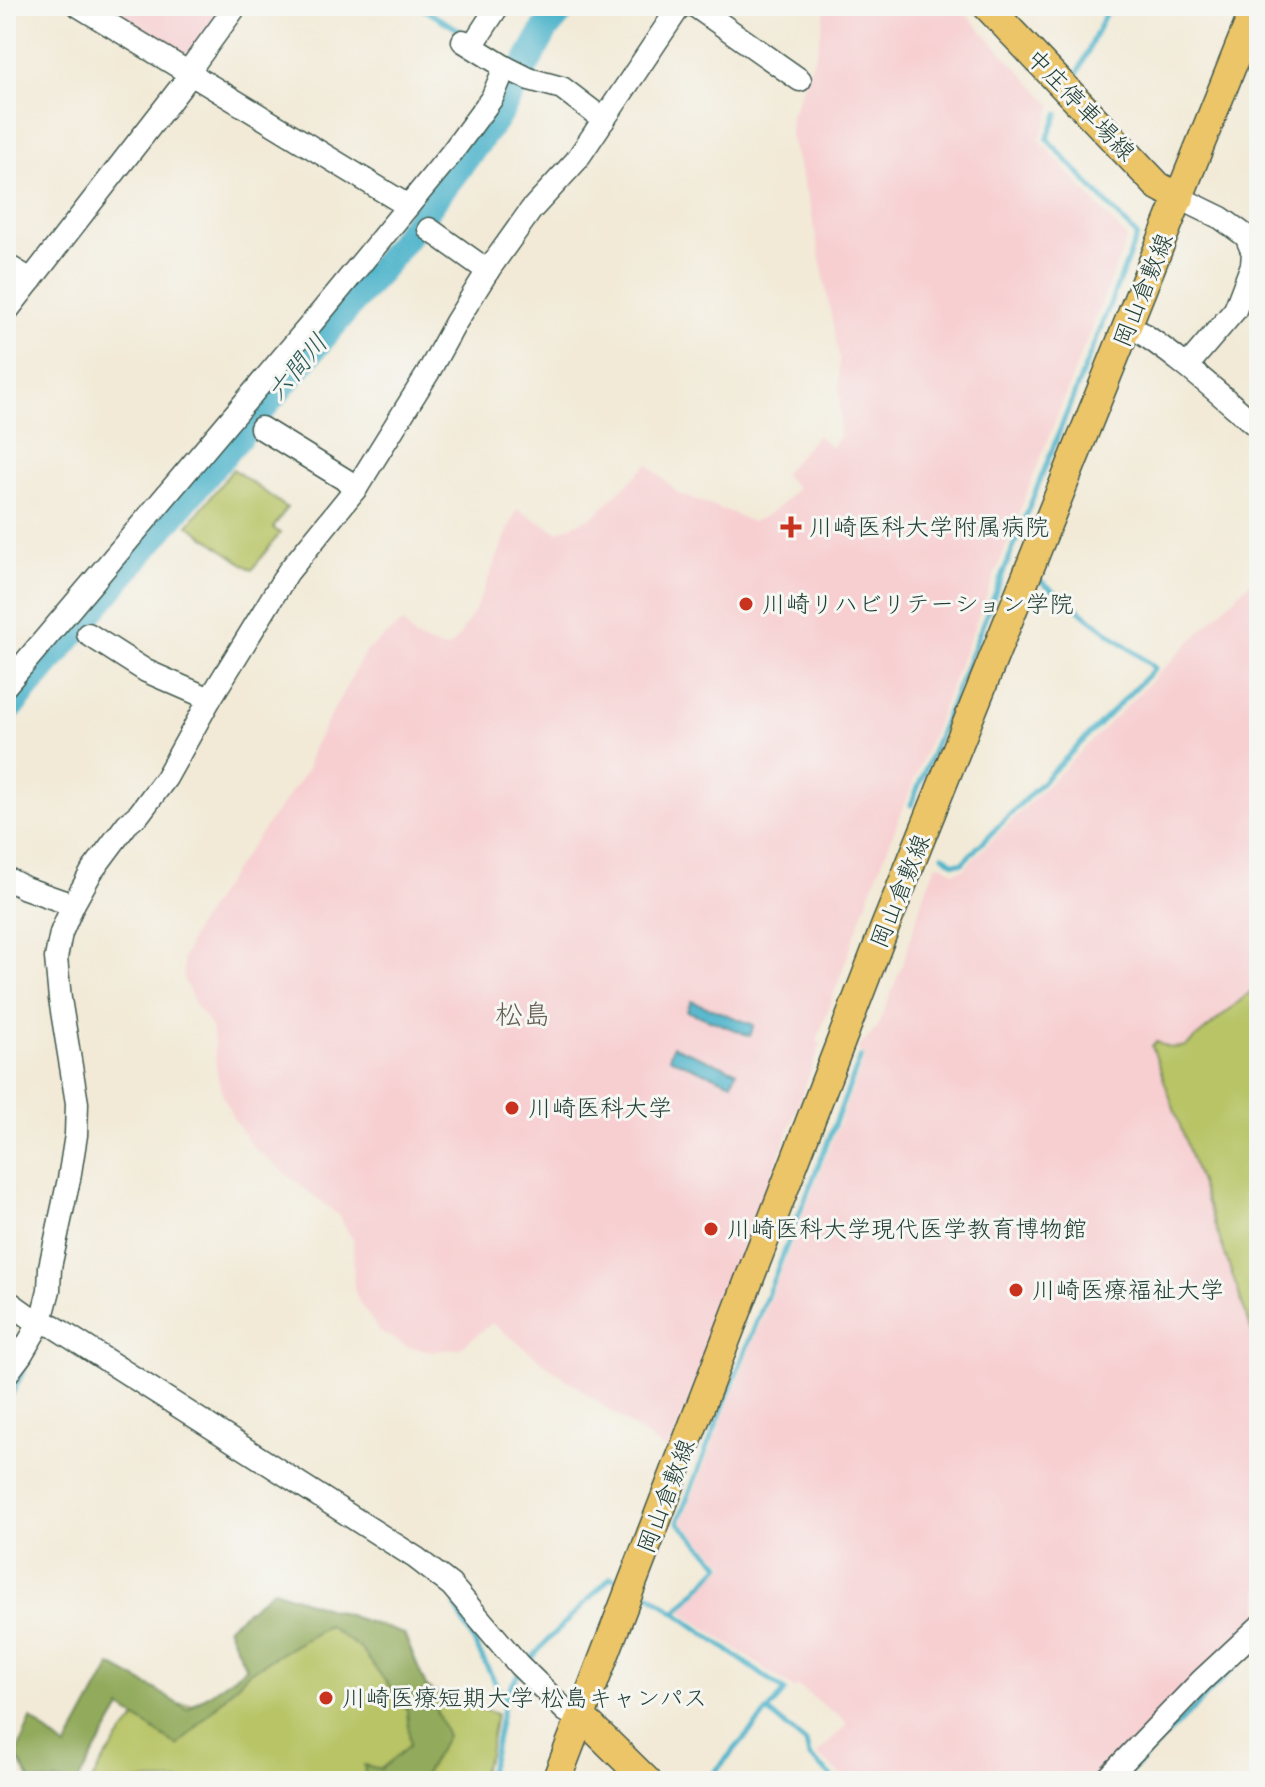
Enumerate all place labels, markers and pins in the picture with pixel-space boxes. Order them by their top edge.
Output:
place label: 川崎医科大学附属病院 [809,506,1049,548]
marker: 川崎医科大学附属病院 [780,516,802,538]
place label: 川崎リハビリテーション学院 [762,583,1074,625]
marker: 川崎リハビリテーション学院 [737,595,755,613]
place label: 川崎医科大学 [528,1087,672,1129]
marker: 川崎医科大学 [503,1099,521,1117]
place label: 川崎医科大学現代医学教育博物館 [727,1208,1087,1250]
marker: 川崎医科大学現代医学教育博物館 [702,1220,720,1238]
place label: 川崎医療福祉大学 [1032,1269,1224,1311]
marker: 川崎医療福祉大学 [1007,1281,1025,1299]
place label: 川崎医療短期大学 松島キャンパス [342,1677,707,1719]
marker: 川崎医療短期大学 松島キャンパス [317,1689,335,1707]

